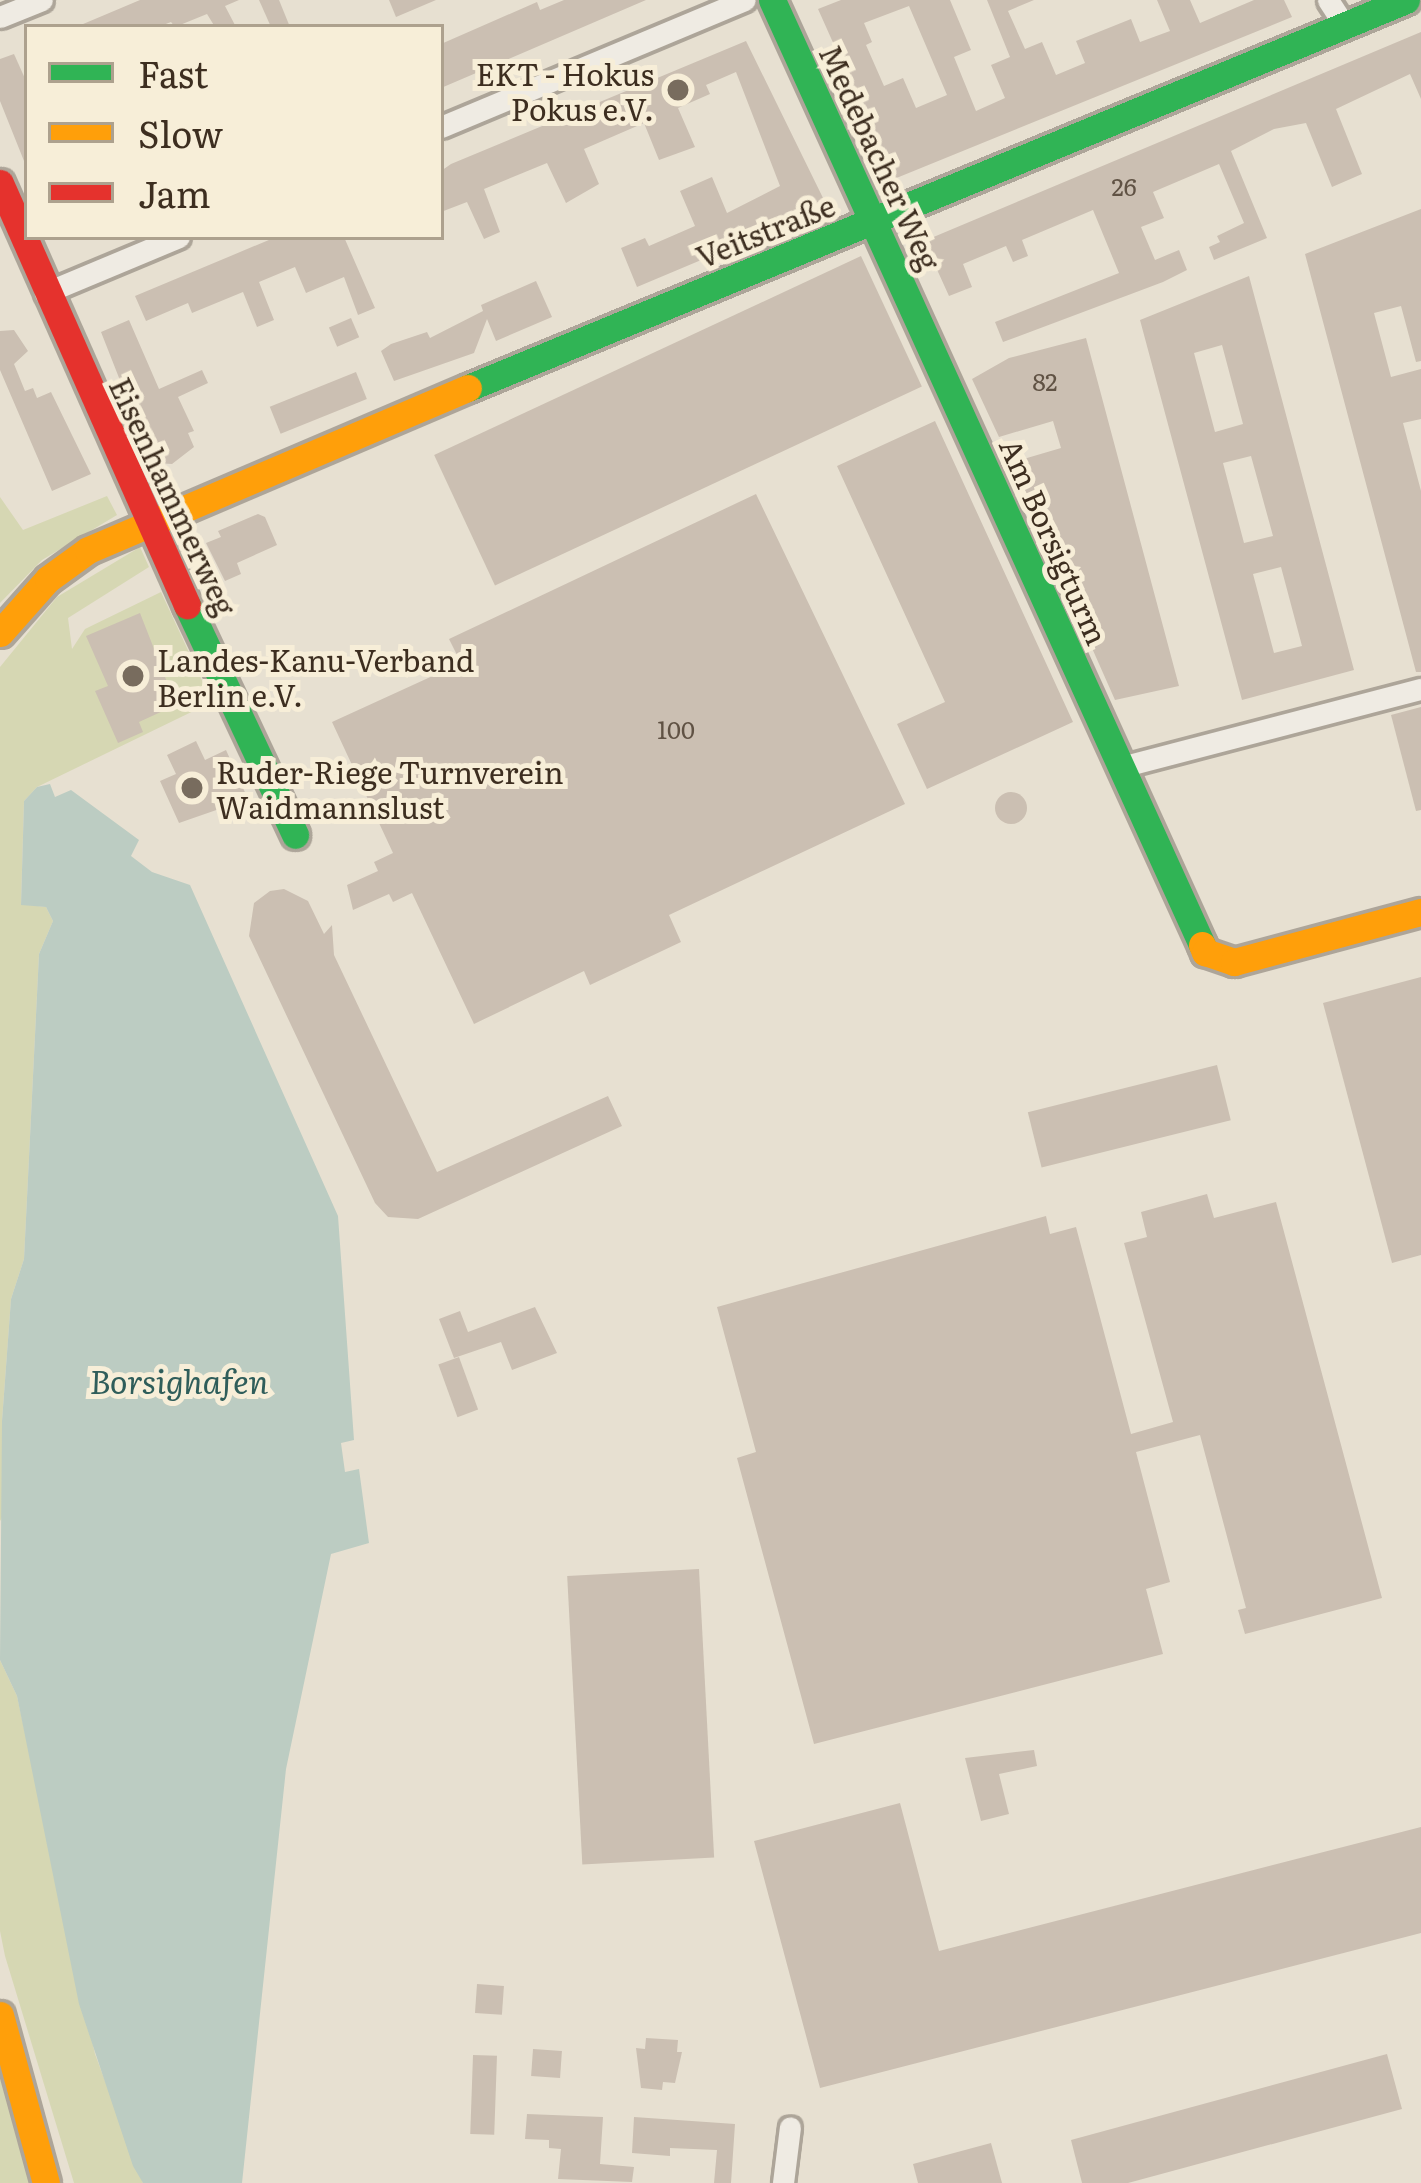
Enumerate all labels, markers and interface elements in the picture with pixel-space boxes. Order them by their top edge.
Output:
legend [24,24,444,240]
street label: Medebacher Weg [813,39,949,275]
text: Fast [138,46,208,99]
place label: EKT - Hokus Pokus e.V. [476,55,654,125]
marker: EKT - Hokus Pokus e.V. [665,77,691,103]
text: Slow [138,106,223,159]
text: Jam [138,166,211,219]
house number: 26 [1111,172,1137,200]
street label: Veitstraße [690,186,840,274]
house number: 82 [1032,367,1058,395]
street label: Eisenhammerweg [103,371,245,621]
street label: Am Borsigturm [993,432,1117,650]
place label: Landes-Kanu-Verband Berlin e.V. [157,641,474,712]
marker: Landes-Kanu-Verband Berlin e.V. [120,663,146,689]
house number: 100 [657,715,695,743]
place label: Ruder-Riege Turnverein Waidmannslust [216,753,564,824]
marker: Ruder-Riege Turnverein Waidmannslust [179,775,205,801]
water label: Borsighafen [90,1360,268,1400]

